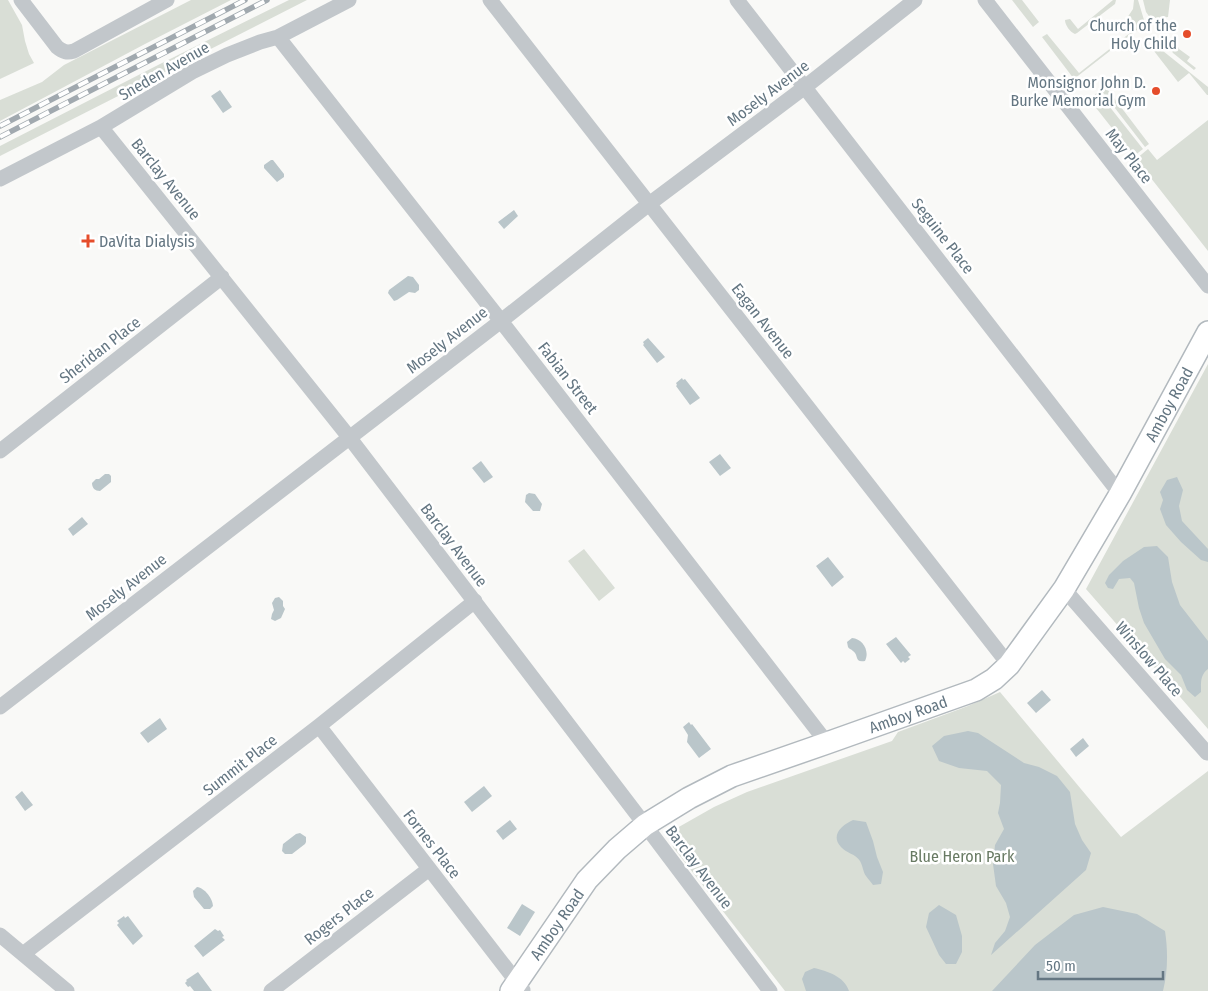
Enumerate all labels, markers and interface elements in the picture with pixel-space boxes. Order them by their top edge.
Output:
place label: Church of the Holy Child [1089,16,1177,53]
marker: Church of the Holy Child [1181,28,1193,40]
street label: Sneden Avenue [116,37,213,104]
street label: Mosely Avenue [723,56,813,130]
place label: Monsignor John D. Burke Memorial Gym [1010,73,1146,110]
marker: Monsignor John D. Burke Memorial Gym [1150,85,1162,97]
street label: May Place [1102,125,1156,187]
street label: Barclay Avenue [127,134,205,224]
street label: Seguine Place [908,195,978,278]
place label: DaVita Dialysis [99,232,195,251]
marker: DaVita Dialysis [81,234,95,248]
street label: Eagan Avenue [728,280,798,363]
street label: Mosely Avenue [403,302,491,378]
street label: Sheridan Place [56,313,144,387]
street label: Fabian Street [534,338,602,418]
street label: Amboy Road [1141,364,1197,445]
street label: Barclay Avenue [417,500,492,590]
street label: Mosely Avenue [82,549,170,625]
street label: Winslow Place [1111,618,1187,700]
street label: Amboy Road [866,692,950,737]
street label: Summit Place [199,730,281,800]
street label: Fornes Place [399,806,465,882]
street label: Barclay Avenue [662,822,737,912]
park label: Blue Heron Park [910,847,1015,866]
street label: Rogers Place [301,883,377,949]
street label: Amboy Road [526,885,588,963]
scale bar [1038,948,1163,980]
text: 50 m [1046,957,1076,975]

